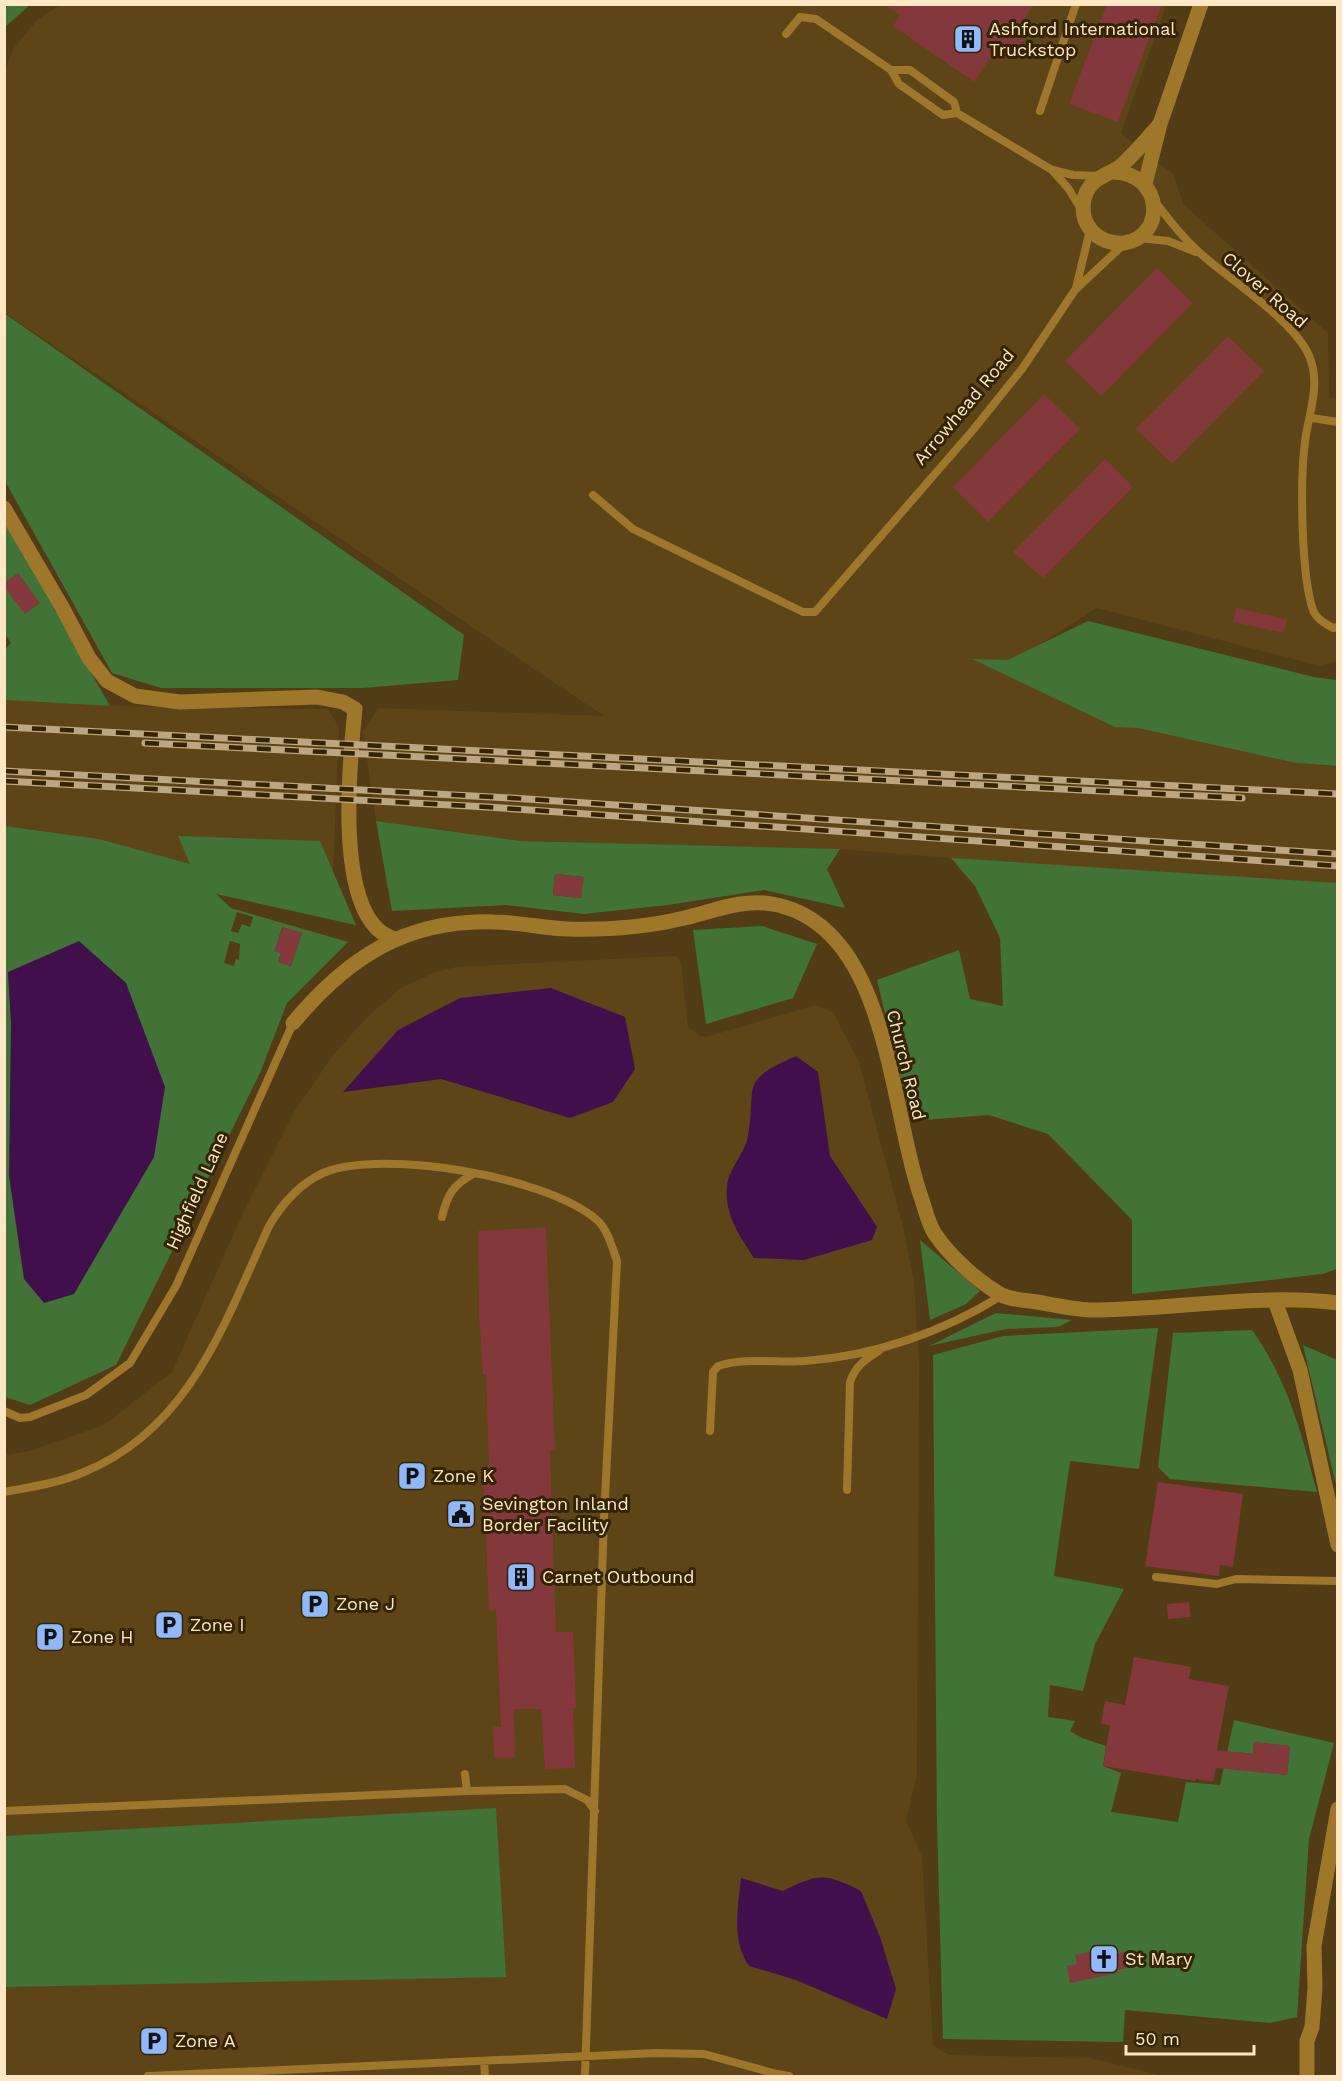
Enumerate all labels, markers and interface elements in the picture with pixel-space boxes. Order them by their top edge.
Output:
place label: Ashford International Truckstop [989,18,1176,60]
building icon: Ashford International Truckstop [952,23,984,55]
street label: Clover Road [1219,247,1312,332]
street label: Arrowhead Road [909,344,1018,469]
street label: Church Road [883,1008,930,1122]
street label: Highfield Lane [161,1129,232,1253]
parking icon: Zone K [396,1460,428,1492]
place label: Zone K [433,1465,494,1486]
place label: Sevington Inland Border Facility [482,1493,629,1535]
public building icon: Sevington Inland Border Facility [445,1498,477,1530]
building icon: Carnet Outbound [505,1561,537,1593]
place label: Carnet Outbound [542,1566,695,1587]
parking icon: Zone J [299,1588,331,1620]
place label: Zone J [336,1593,395,1614]
parking icon: Zone I [153,1609,185,1641]
place label: Zone I [190,1614,245,1635]
parking icon: Zone H [34,1621,66,1653]
place label: Zone H [71,1626,134,1647]
church icon: St Mary [1088,1943,1120,1975]
place label: St Mary [1125,1948,1193,1969]
scale bar [1126,2018,1254,2056]
parking icon: Zone A [138,2025,170,2057]
text: 50 m [1135,2028,1180,2049]
place label: Zone A [175,2030,236,2051]

